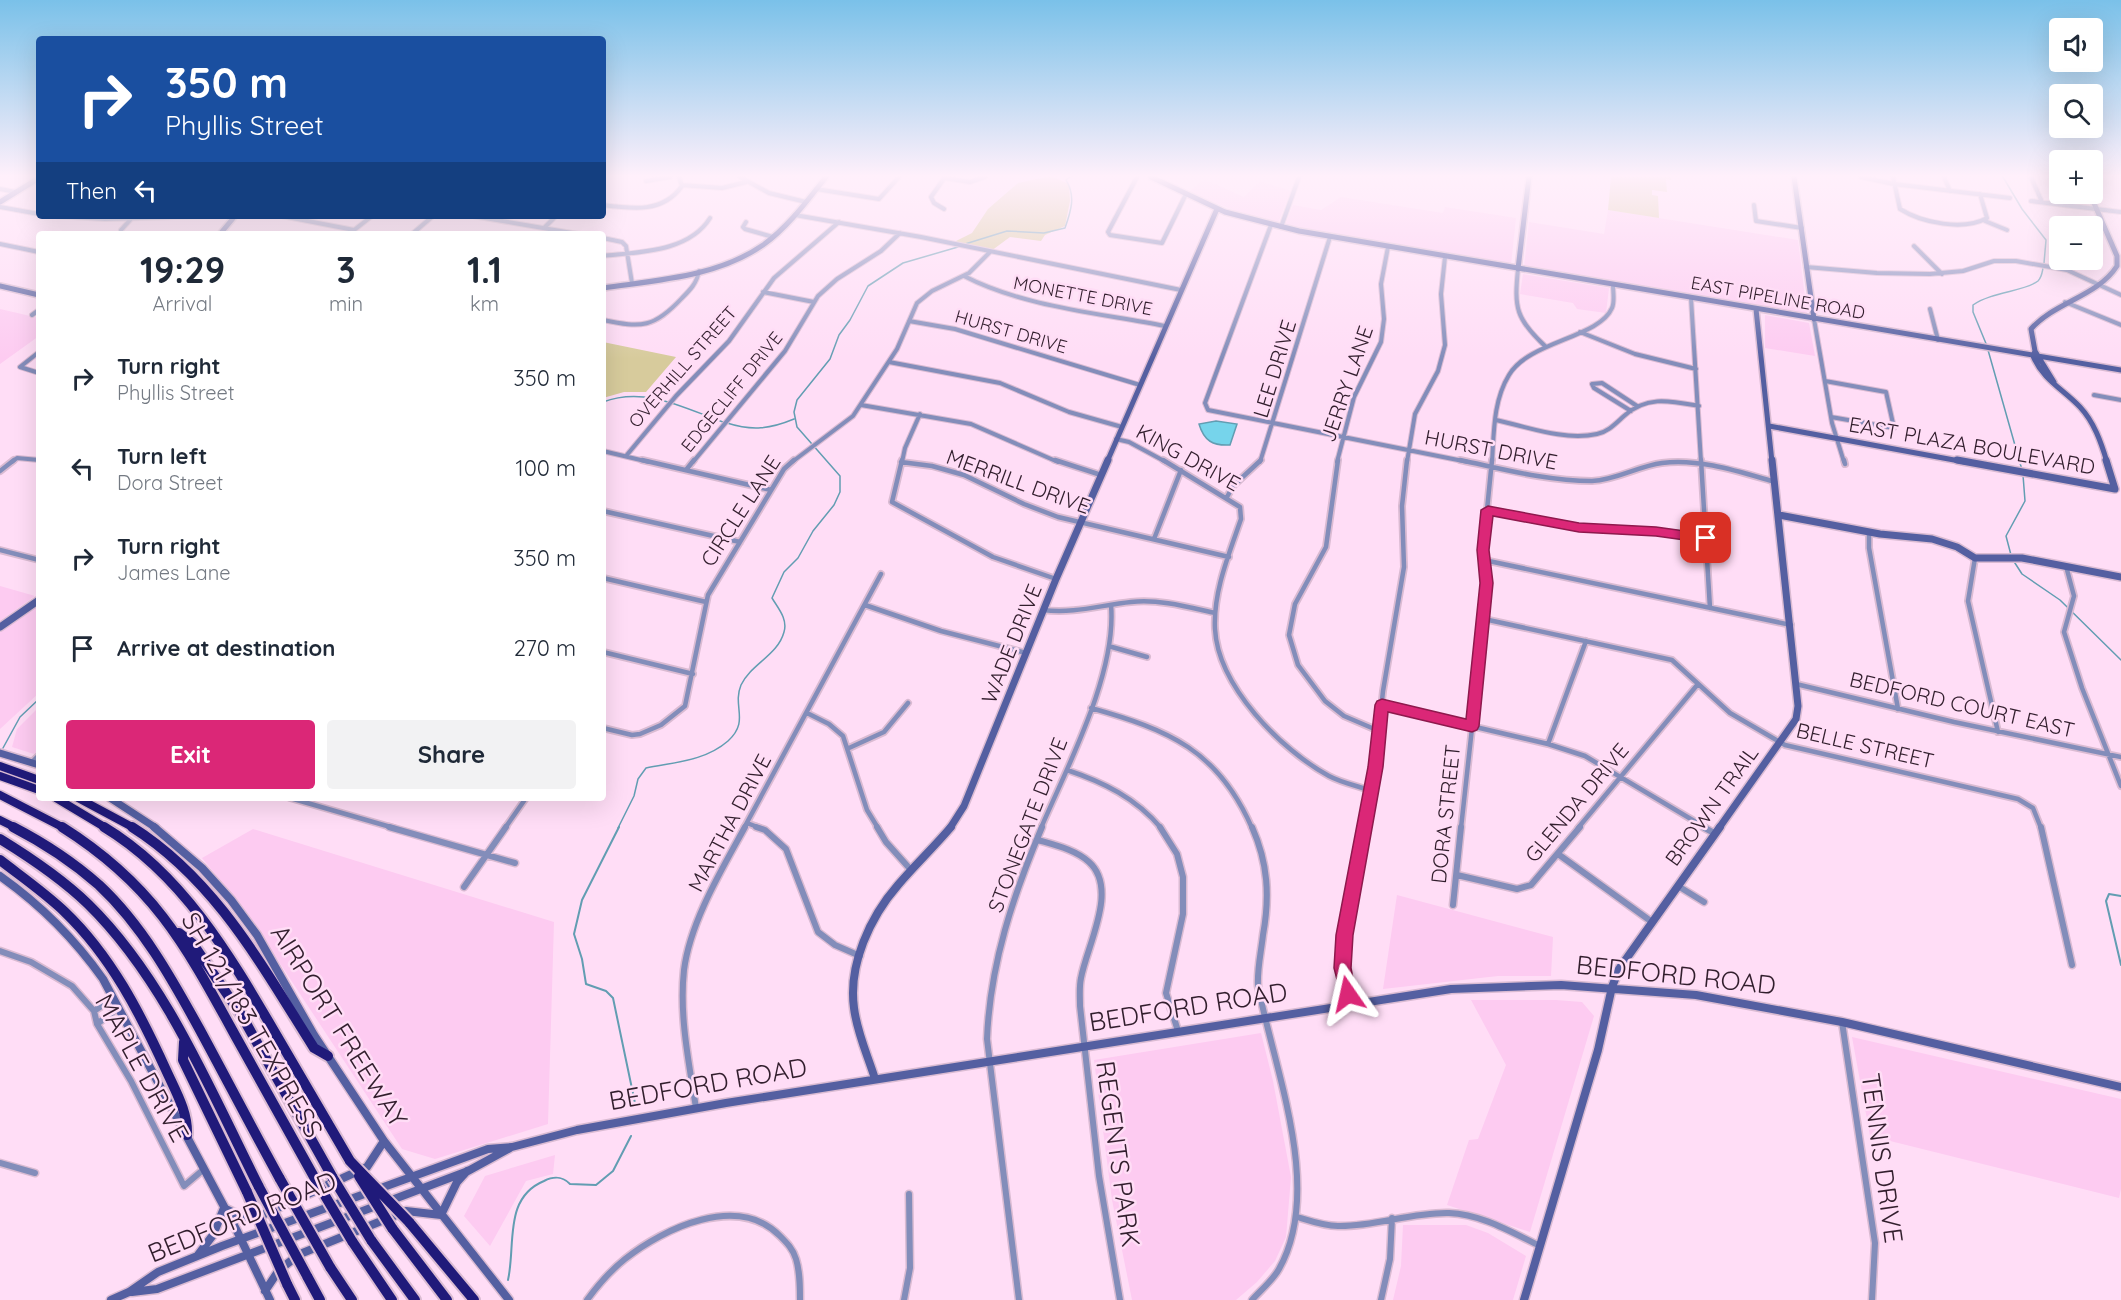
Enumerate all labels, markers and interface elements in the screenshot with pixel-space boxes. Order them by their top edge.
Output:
map controls [2049,18,2103,270]
button: sound [2049,18,2103,72]
text: 350 m [165,56,288,109]
icon: right [66,60,144,138]
button: search [2049,84,2103,138]
text: Phyllis Street [165,108,324,142]
button: + [2049,150,2103,204]
icon: left [129,174,162,207]
text: Then [66,177,117,205]
button: − [2049,216,2103,270]
text: 19:29 [140,247,225,292]
text: 3 [336,247,356,292]
text: 1.1 [467,247,502,292]
street label: MONETTE DRIVE [1012,271,1155,320]
street label: EAST PIPELINE ROAD [1689,271,1867,324]
text: Arrival [153,291,212,316]
text: min [329,291,363,316]
text: km [470,291,499,316]
street label: OVERHILL STREET [624,301,742,432]
street label: HURST DRIVE [952,305,1070,358]
street label: LEE DRIVE [1247,317,1301,421]
street label: JERRY LANE [1314,322,1378,445]
street label: EDGECLIFF DRIVE [676,327,787,457]
text: Turn right [117,352,221,380]
icon: right [66,362,99,395]
text: 350 m [513,364,576,392]
text: Phyllis Street [117,380,235,405]
street label: EAST PLAZA BOULEVARD [1847,411,2097,479]
street label: KING DRIVE [1132,418,1245,496]
street label: HURST DRIVE [1423,423,1560,475]
text: Turn left [117,442,207,470]
street label: MERRILL DRIVE [943,443,1094,519]
street label: CIRCLE LANE [695,450,786,571]
icon: left [66,452,99,485]
text: 100 m [516,454,576,482]
text: Dora Street [117,470,223,495]
pin [1680,512,1731,563]
icon: arrive [1689,521,1722,554]
text: Turn right [117,532,221,560]
icon: right [66,542,99,575]
text: 350 m [513,544,576,572]
text: James Lane [117,560,231,585]
street label: WADE DRIVE [975,580,1047,707]
icon: arrive [66,632,99,665]
text: Arrive at destination [117,634,335,662]
text: 270 m [514,634,576,662]
street label: BEDFORD COURT EAST [1847,665,2077,743]
street label: BELLE STREET [1794,717,1937,774]
button: Exit [66,720,315,789]
button: Share [327,720,576,789]
street label: STONEGATE DRIVE [982,734,1072,916]
street label: GLENDA DRIVE [1519,737,1634,867]
street label: BROWN TRAIL [1659,740,1763,870]
street label: DORA STREET [1425,743,1465,885]
street label: MARTHA DRIVE [682,749,776,896]
street label: SH 121/183 TEXPRESS [174,906,331,1143]
street label: AIRPORT FREEWAY [264,918,415,1133]
street label: BEDFORD ROAD [1575,948,1777,1001]
position arrow [1316,962,1380,1026]
street label: BEDFORD ROAD [1086,975,1290,1038]
street label: MAPLE DRIVE [88,988,197,1148]
street label: BEDFORD ROAD [606,1050,809,1117]
street label: REGENTS PARK [1089,1059,1148,1249]
street label: TENNIS DRIVE [1854,1071,1911,1245]
street label: BEDFORD ROAD [143,1164,341,1269]

